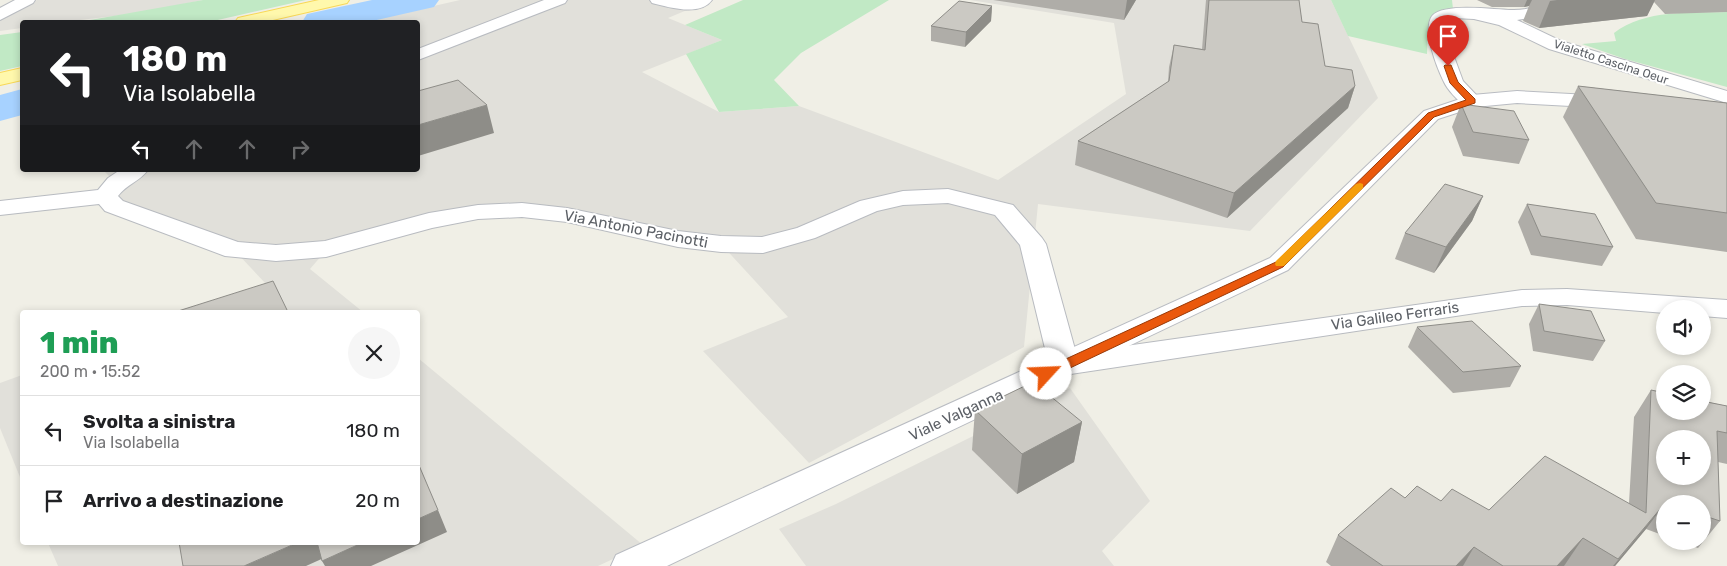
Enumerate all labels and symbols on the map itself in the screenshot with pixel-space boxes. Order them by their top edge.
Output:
pin [1427,15,1469,66]
street label: Vialetto Cascina Oeur [1552,37,1671,87]
street label: Via Antonio Pacinotti [563,206,709,252]
street label: Via Galileo Ferraris [1330,298,1460,334]
position arrow [1019,347,1071,399]
street label: Viale Valganna [906,385,1006,445]

